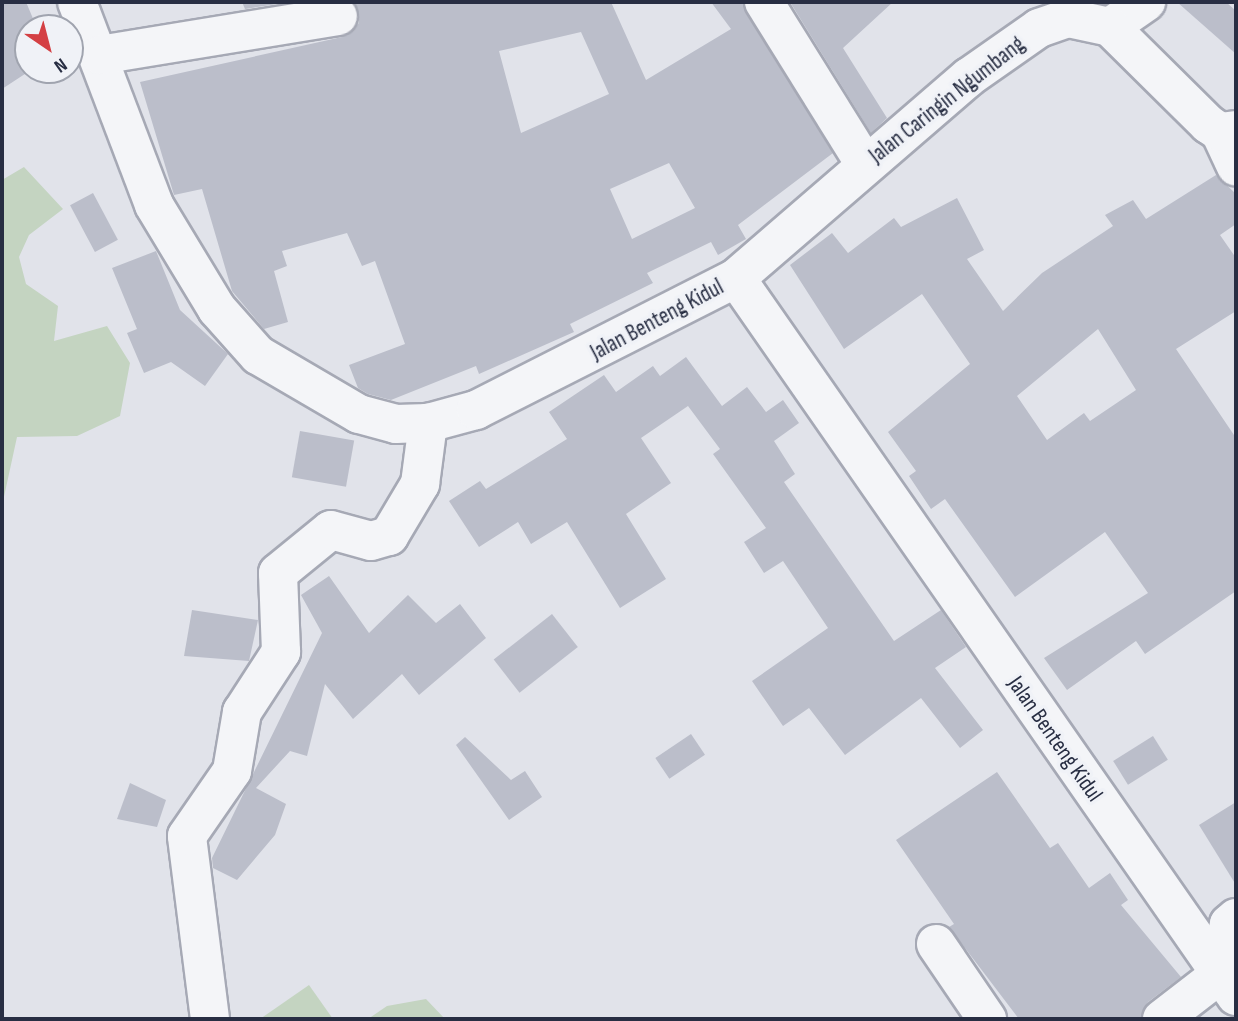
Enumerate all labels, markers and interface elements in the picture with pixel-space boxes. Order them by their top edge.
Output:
north arrow [14,14,84,84]
street label: Jalan Caringin Ngumbang [864,31,1030,169]
text: N [49,53,71,77]
street label: Jalan Benteng Kidul [586,273,728,367]
street label: Jalan Benteng Kidul [1002,671,1108,807]

